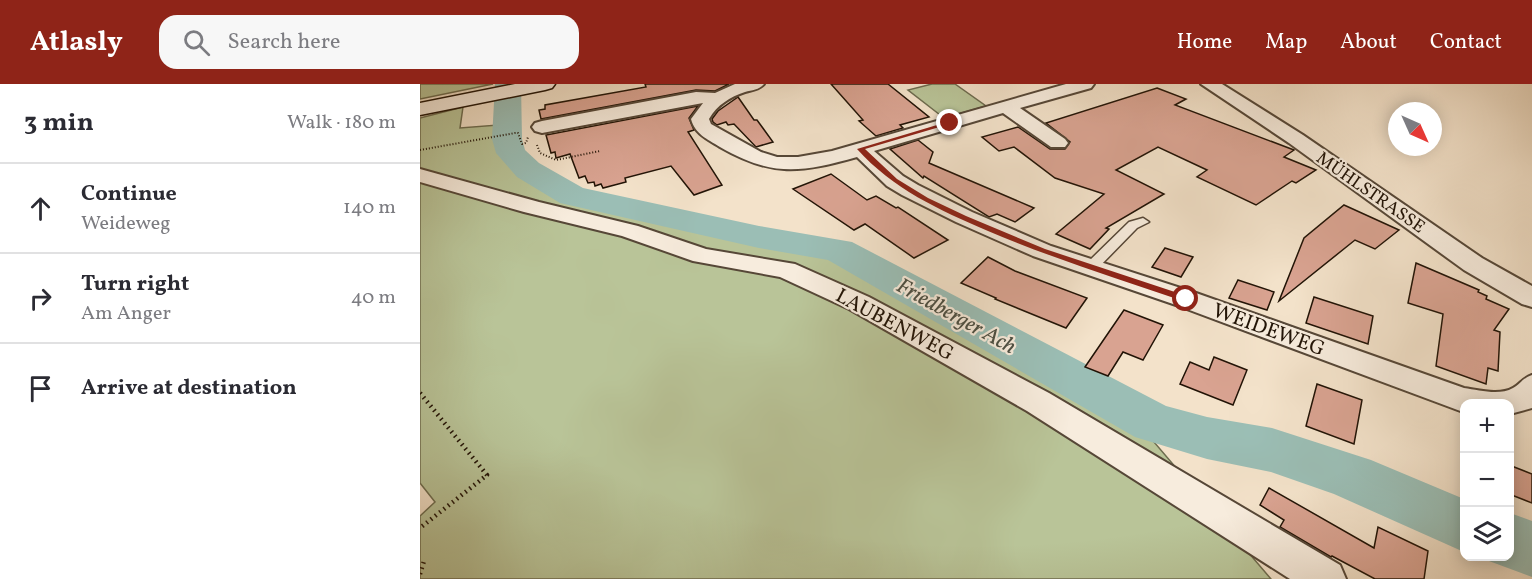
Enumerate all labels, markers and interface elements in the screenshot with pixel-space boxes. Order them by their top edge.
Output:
search box [159,15,579,69]
text: Atlasly [30,23,123,62]
icon: search [180,26,213,59]
text: Search here [228,27,340,58]
text: Home [1177,28,1232,57]
text: Map [1265,28,1307,57]
text: About [1340,28,1397,57]
text: Contact [1430,28,1502,57]
north arrow [1388,102,1442,156]
text: 3 min [24,105,94,141]
text: Walk · 180 m [287,109,396,137]
route end [936,109,962,135]
street label: MÜHLSTRASSE [1311,146,1430,240]
text: Continue [81,179,177,210]
icon: ahead [24,192,57,225]
text: 140 m [343,194,396,222]
text: Weideweg [81,210,171,238]
text: Turn right [81,269,189,300]
water label: Friedberger Ach [890,271,1021,363]
icon: right [24,282,57,315]
street label: LAUBENWEG [830,282,959,369]
text: 40 m [351,284,396,312]
route start [1172,285,1198,311]
street label: WEIDEWEG [1208,297,1329,364]
text: Am Anger [81,300,171,328]
icon: arrive [24,372,57,405]
text: Arrive at destination [81,373,297,404]
map controls [1460,399,1514,561]
button: + [1460,399,1514,453]
button: − [1460,453,1514,507]
button: layers [1460,507,1514,561]

